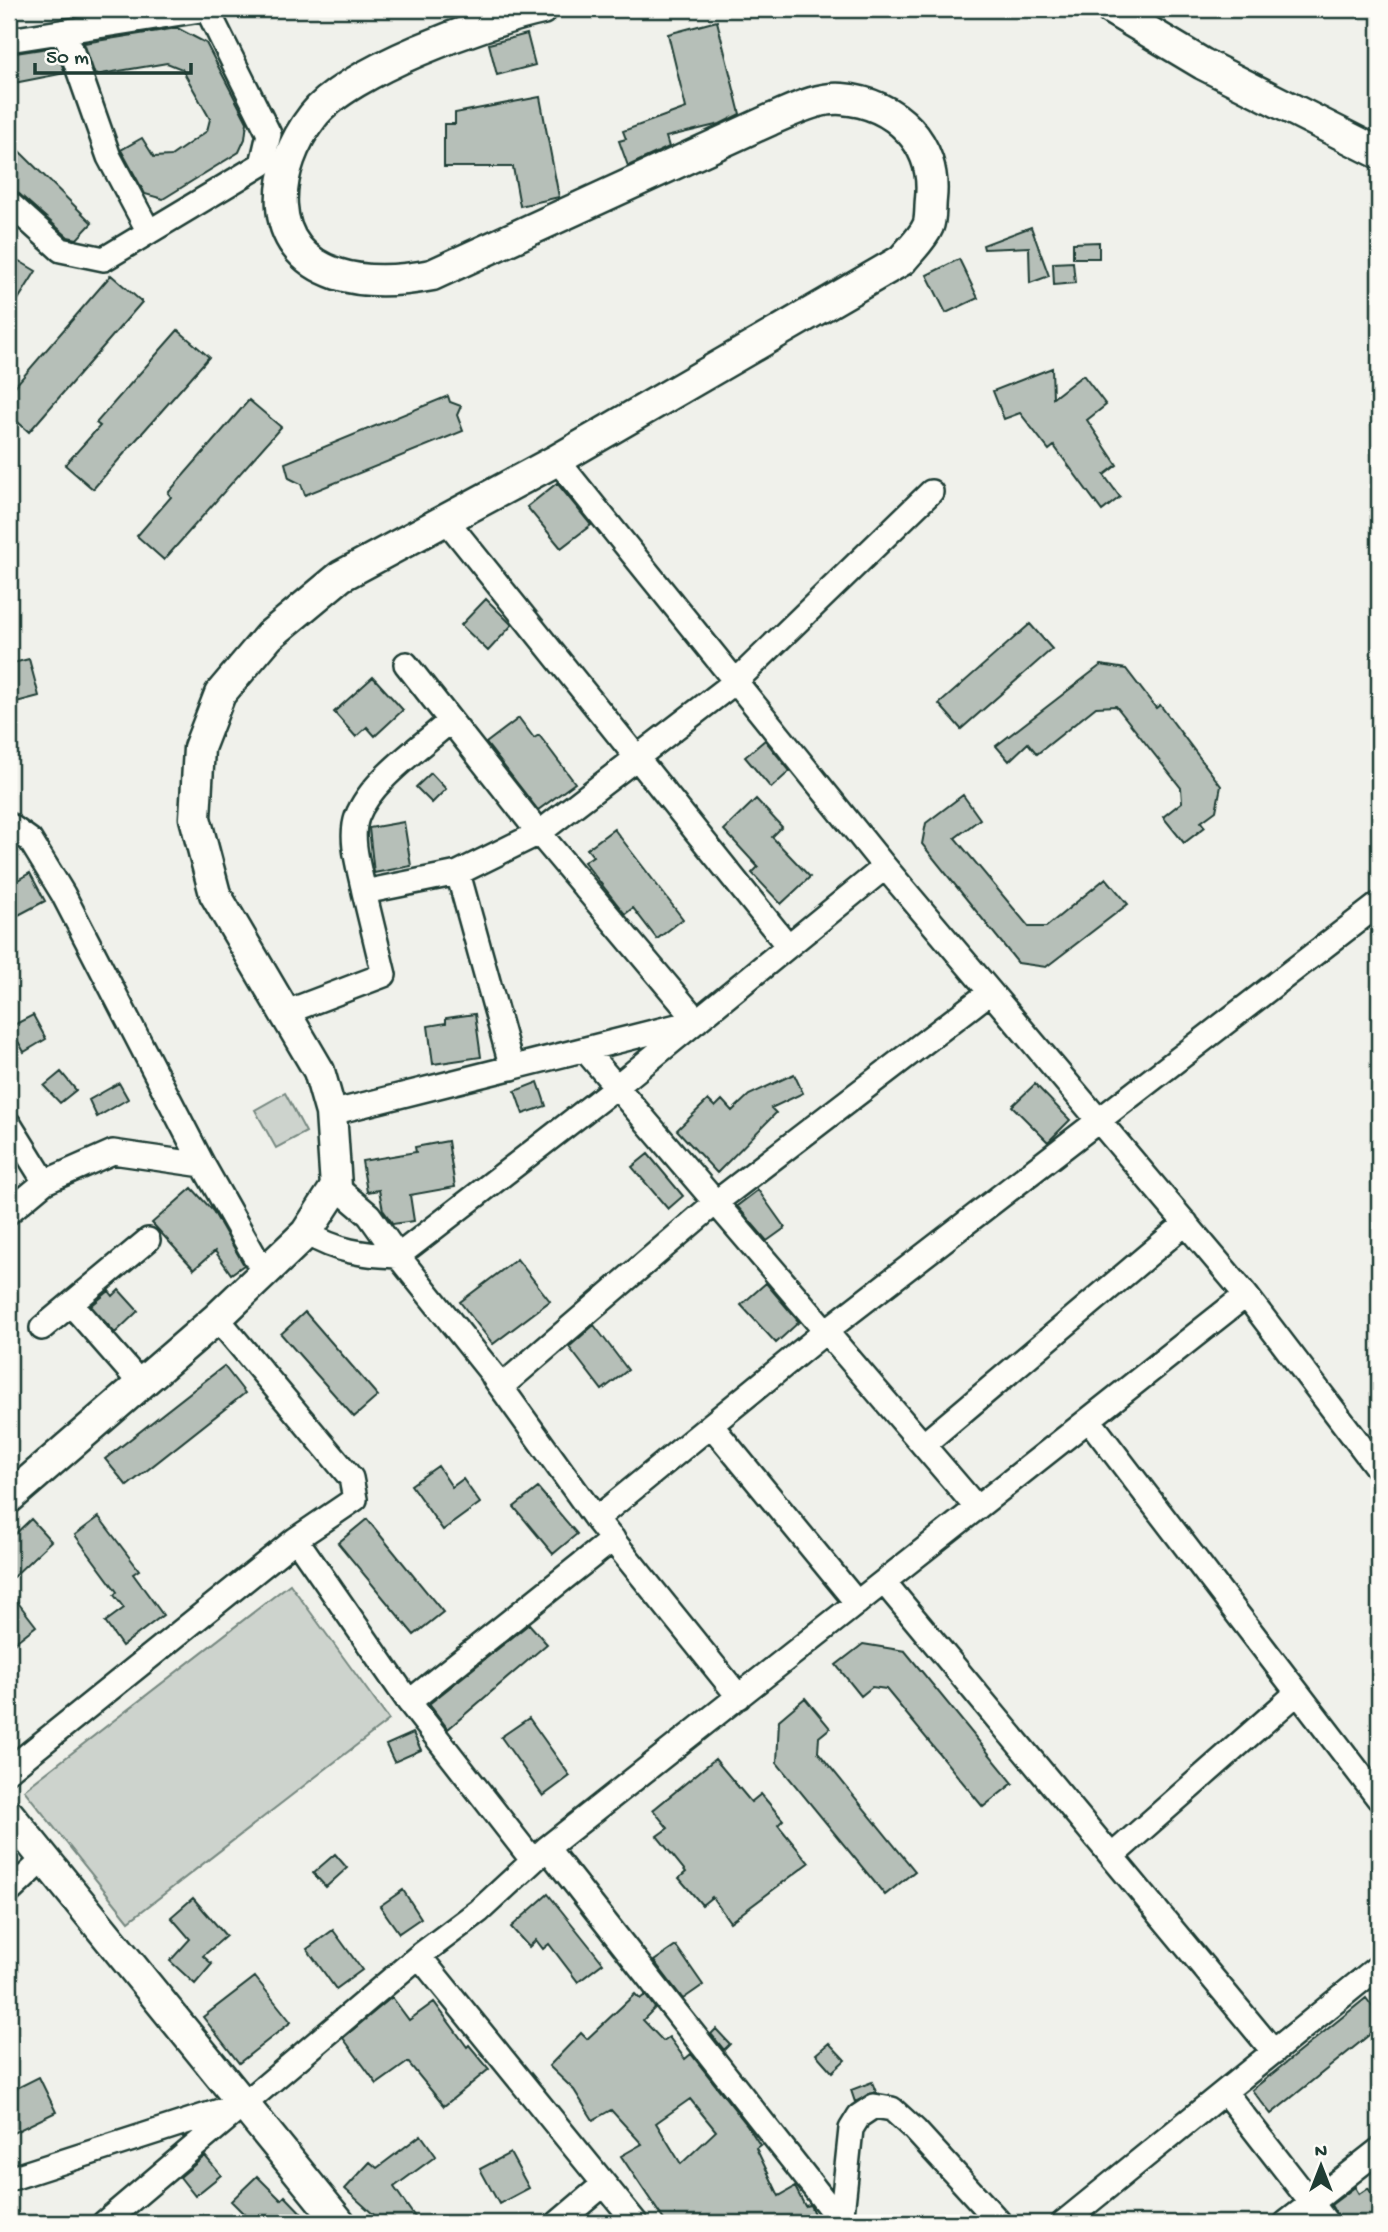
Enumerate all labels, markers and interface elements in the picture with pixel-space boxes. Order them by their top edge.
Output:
scale bar [35,32,191,76]
text: 50 m [46,47,89,72]
north arrow [1286,2130,1356,2200]
text: N [1315,2141,1327,2164]

